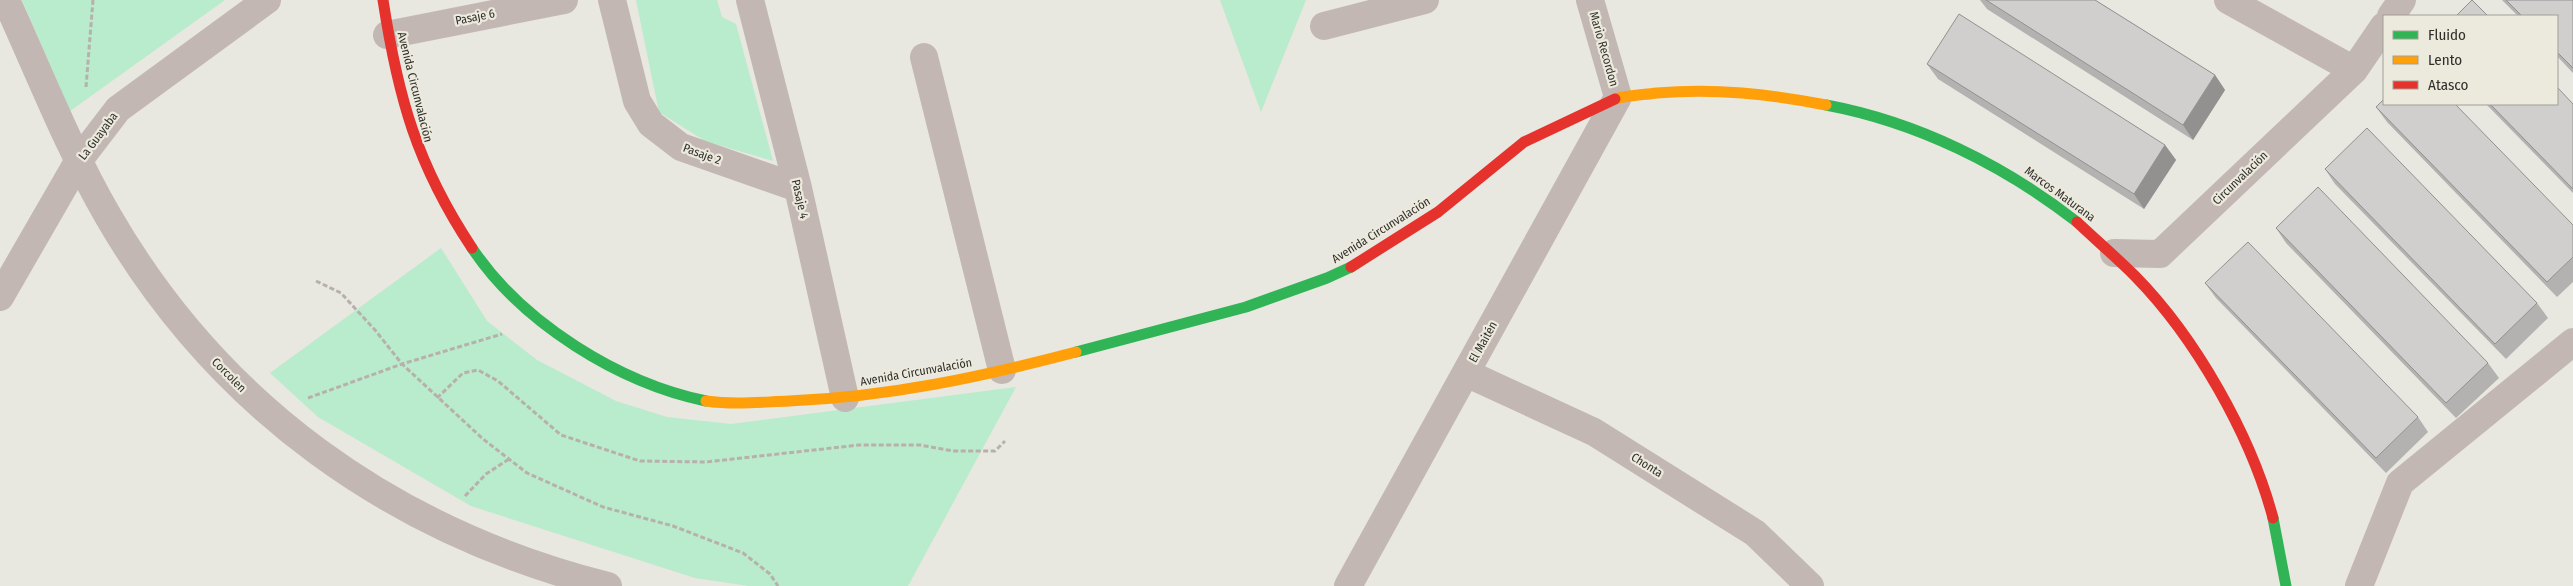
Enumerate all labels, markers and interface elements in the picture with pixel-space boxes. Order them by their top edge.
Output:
street label: Pasaje 6 [454,6,496,28]
street label: Mario Recordon [1587,10,1621,88]
legend [2383,15,2558,105]
text: Fluido [2428,26,2466,44]
street label: Avenida Circunvalación [395,30,435,144]
text: Lento [2428,51,2462,69]
text: Atasco [2428,76,2468,94]
street label: La Guayaba [76,109,121,163]
street label: Pasaje 2 [681,141,723,167]
street label: Circunvalación [2210,148,2270,208]
street label: Marcos Maturana [2022,164,2098,224]
street label: Pasaje 4 [789,178,811,220]
street label: Avenida Circunvalación [1329,194,1433,266]
street label: El Maitén [1466,319,1500,365]
street label: Corcolen [209,355,249,395]
street label: Avenida Circunvalación [859,355,973,389]
street label: Chonta [1629,450,1666,480]

